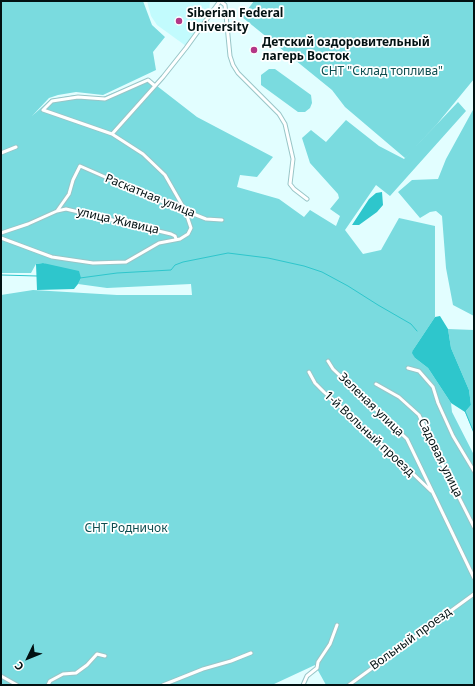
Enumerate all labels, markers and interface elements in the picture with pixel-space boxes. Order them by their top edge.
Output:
place label: Siberian Federal University [187,7,283,35]
marker: Siberian Federal University [174,16,184,26]
place label: Детский оздоровительный лагерь Восток [262,36,430,64]
marker: Детский оздоровительный лагерь Восток [249,45,259,55]
park label: СНТ "Склад топлива" [321,65,443,79]
street label: Раскатная улица [103,171,197,221]
street label: улица Живица [76,205,160,237]
street label: Зеленая улица [335,370,407,440]
street label: 1-й Вольный проезд [321,388,417,480]
street label: Садовая улица [415,416,465,500]
park label: СНТ Родничок [84,522,168,536]
street label: Вольный проезд [368,605,454,673]
north arrow [8,638,48,678]
text: С [11,659,27,674]

